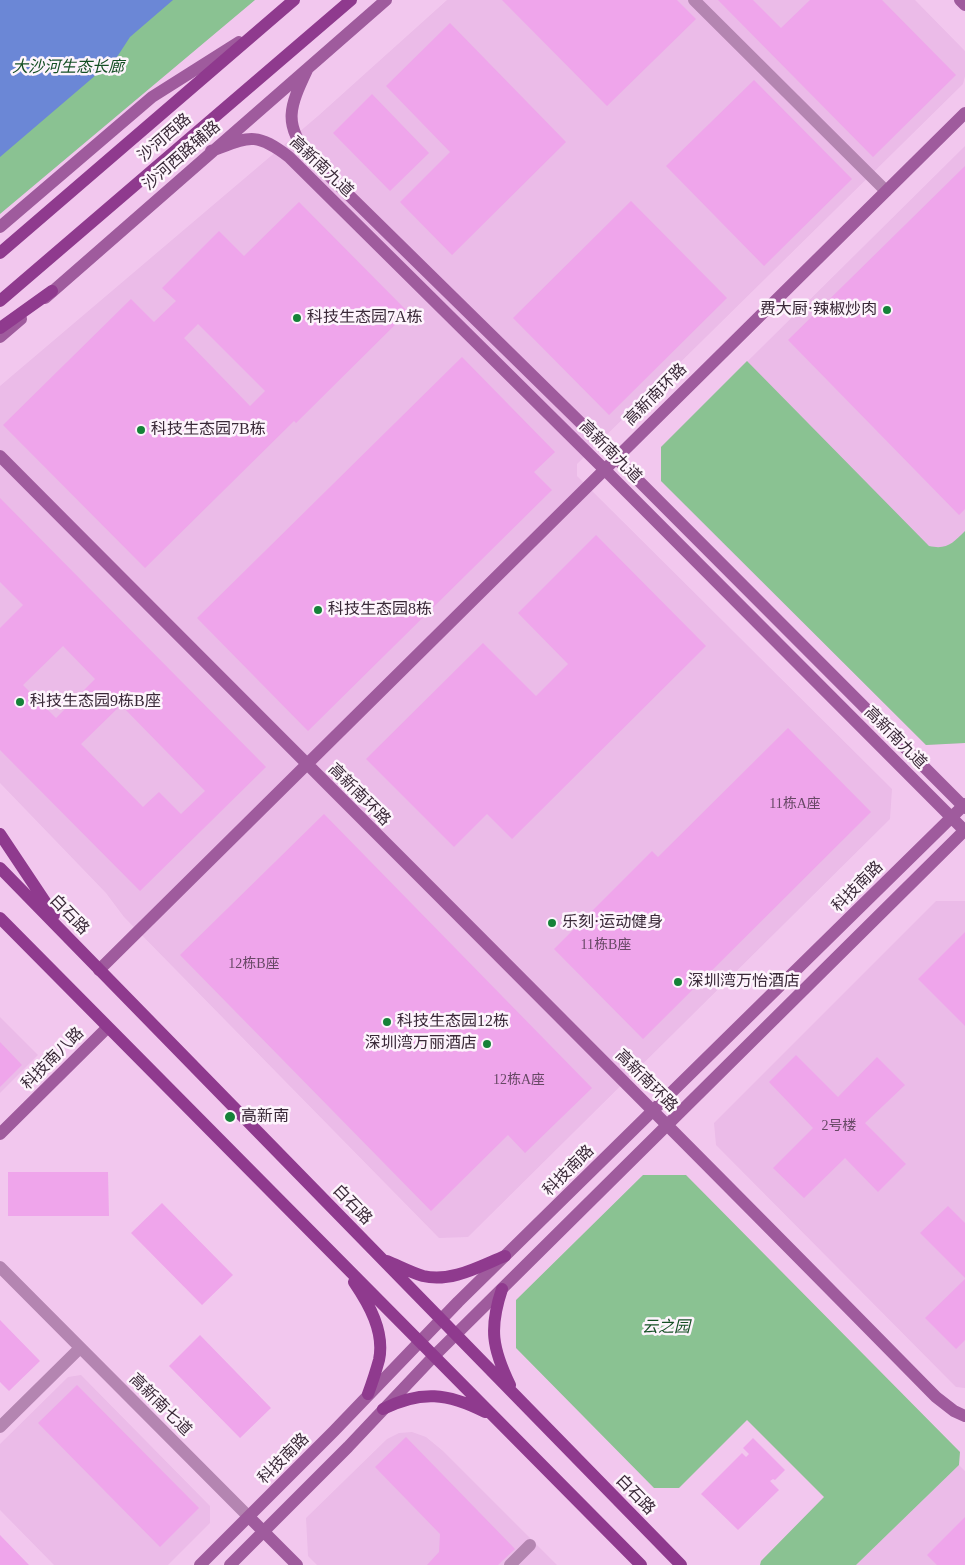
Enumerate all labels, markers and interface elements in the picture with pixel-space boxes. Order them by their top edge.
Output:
park label: 大沙河生态长廊 [12,58,124,78]
street label: 沙河西路 [135,110,195,166]
street label: 沙河西路辅路 [139,117,225,195]
street label: 高新南九道 [285,133,357,201]
place label: 费大厨·辣椒炒肉 [760,300,877,320]
marker: 费大厨·辣椒炒肉 [881,304,893,316]
place label: 科技生态园7A栋 [307,308,423,328]
marker: 科技生态园7A栋 [291,312,303,324]
street label: 高新南环路 [621,360,691,430]
street label: 高新南九道 [575,417,645,487]
place label: 科技生态园7B栋 [151,420,266,440]
marker: 科技生态园7B栋 [135,424,147,436]
place label: 科技生态园8栋 [328,600,432,620]
marker: 科技生态园8栋 [312,604,324,616]
place label: 科技生态园9栋B座 [30,692,161,712]
marker: 科技生态园9栋B座 [14,696,26,708]
street label: 高新南九道 [860,703,930,773]
street label: 高新南环路 [324,760,394,830]
house number: 11栋A座 [769,796,821,812]
street label: 科技南路 [829,858,887,916]
street label: 白石路 [45,891,93,939]
place label: 乐刻·运动健身 [562,913,663,933]
marker: 乐刻·运动健身 [546,917,558,929]
house number: 11栋B座 [581,937,631,953]
house number: 12栋B座 [228,956,280,972]
place label: 深圳湾万怡酒店 [688,972,800,992]
marker: 深圳湾万怡酒店 [672,976,684,988]
place label: 科技生态园12栋 [397,1012,509,1032]
marker: 科技生态园12栋 [381,1016,393,1028]
street label: 科技南八路 [18,1024,88,1094]
place label: 深圳湾万丽酒店 [365,1034,477,1054]
marker: 深圳湾万丽酒店 [481,1038,493,1050]
street label: 高新南环路 [611,1046,681,1116]
house number: 12栋A座 [493,1072,545,1088]
place label: 高新南 [241,1107,289,1127]
marker: 高新南 [223,1110,237,1124]
house number: 2号楼 [822,1118,856,1134]
street label: 科技南路 [540,1142,598,1200]
street label: 白石路 [328,1181,376,1229]
park label: 云之园 [642,1318,690,1338]
street label: 高新南七道 [125,1370,195,1440]
street label: 科技南路 [255,1430,313,1488]
street label: 白石路 [611,1471,659,1519]

